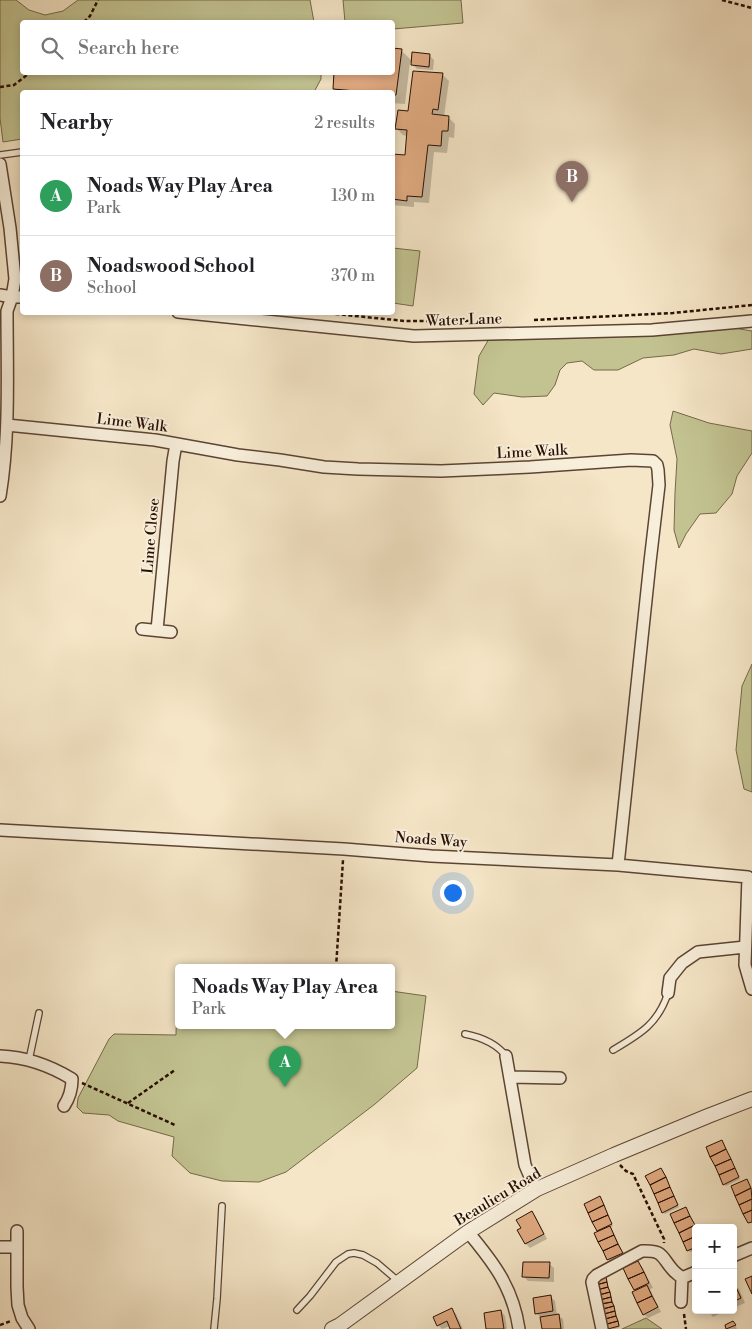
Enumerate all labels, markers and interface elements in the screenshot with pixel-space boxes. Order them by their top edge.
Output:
search box [20,20,395,75]
icon: search [38,34,66,62]
text: Search here [78,36,179,60]
text: Nearby [40,110,113,136]
text: 2 results [314,113,375,133]
pin: B [556,161,588,202]
text: Noads Way Play Area [87,174,273,198]
text: A [50,186,62,206]
text: 130 m [331,186,375,206]
text: Park [87,198,120,218]
text: Noadswood School [87,254,255,278]
text: B [50,266,62,286]
text: 370 m [331,266,375,286]
text: School [87,278,136,298]
street label: Water Lane [424,309,503,331]
street label: Lime Walk [96,409,170,437]
street label: Lime Walk [496,441,569,463]
street label: Lime Close [138,497,164,575]
street label: Noads Way [394,828,469,852]
your location [440,880,466,906]
popup [175,964,395,1029]
text: Noads Way Play Area [192,975,378,999]
text: Park [192,999,225,1019]
pin: A [269,1046,301,1087]
street label: Beaulieu Road [450,1163,545,1231]
map controls [692,1224,737,1314]
button: + [692,1224,737,1269]
button: − [692,1269,737,1314]

